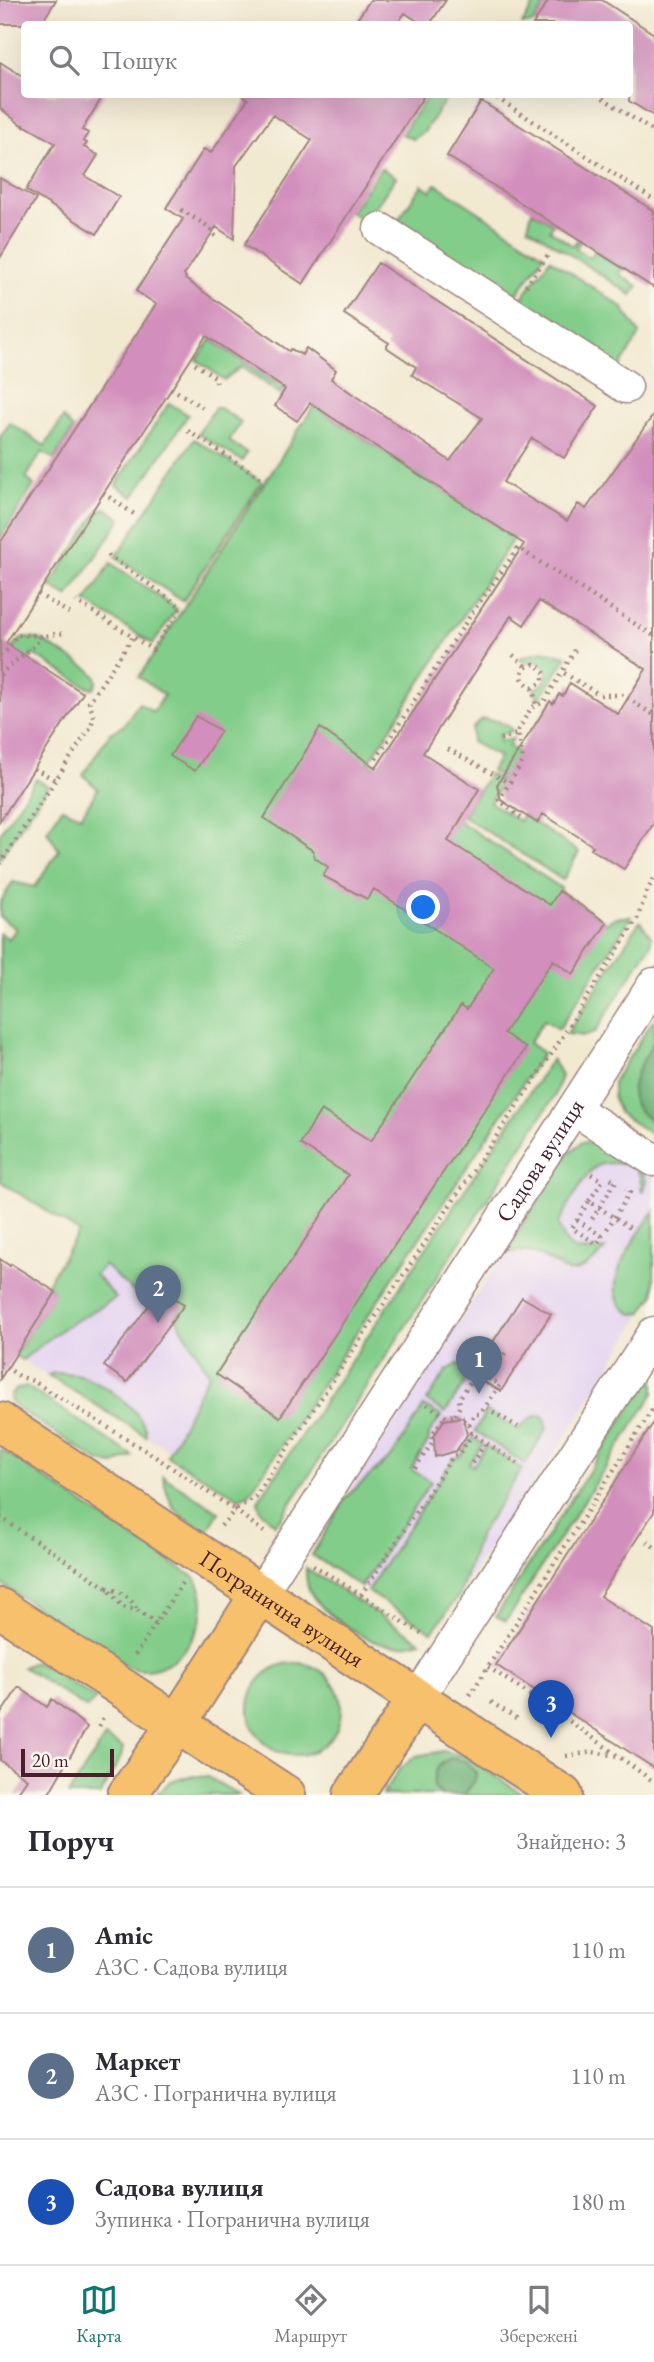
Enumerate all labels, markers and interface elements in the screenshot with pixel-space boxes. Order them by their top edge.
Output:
search box [21,21,633,98]
icon: search [45,41,83,79]
text: Пошук [101,43,177,77]
your location [406,890,440,924]
street label: Садова вулиця [488,1092,591,1228]
pin: 2 [135,1265,181,1323]
pin: 1 [456,1336,502,1394]
street label: Погранична вулиця [194,1542,371,1674]
pin: 3 [528,1680,574,1738]
scale bar [21,1746,114,1778]
text: 20 m [32,1748,69,1773]
text: Поруч [28,1821,114,1860]
text: Знайдено: 3 [517,1826,626,1856]
text: Amic [95,1918,153,1952]
text: 1 [45,1935,57,1965]
text: 110 m [570,1935,626,1965]
text: АЗС · Садова вулиця [95,1952,288,1982]
text: Маркет [95,2044,181,2078]
text: 2 [45,2061,57,2091]
text: 110 m [570,2061,626,2091]
text: АЗС · Погранична вулиця [95,2078,336,2108]
text: Садова вулиця [95,2170,264,2204]
text: 3 [45,2187,57,2217]
text: 180 m [570,2187,626,2217]
text: Зупинка · Погранична вулиця [95,2204,370,2234]
tab: Карта [76,2281,122,2348]
tab: Маршрут [274,2281,347,2348]
tab: Збережені [500,2281,578,2348]

